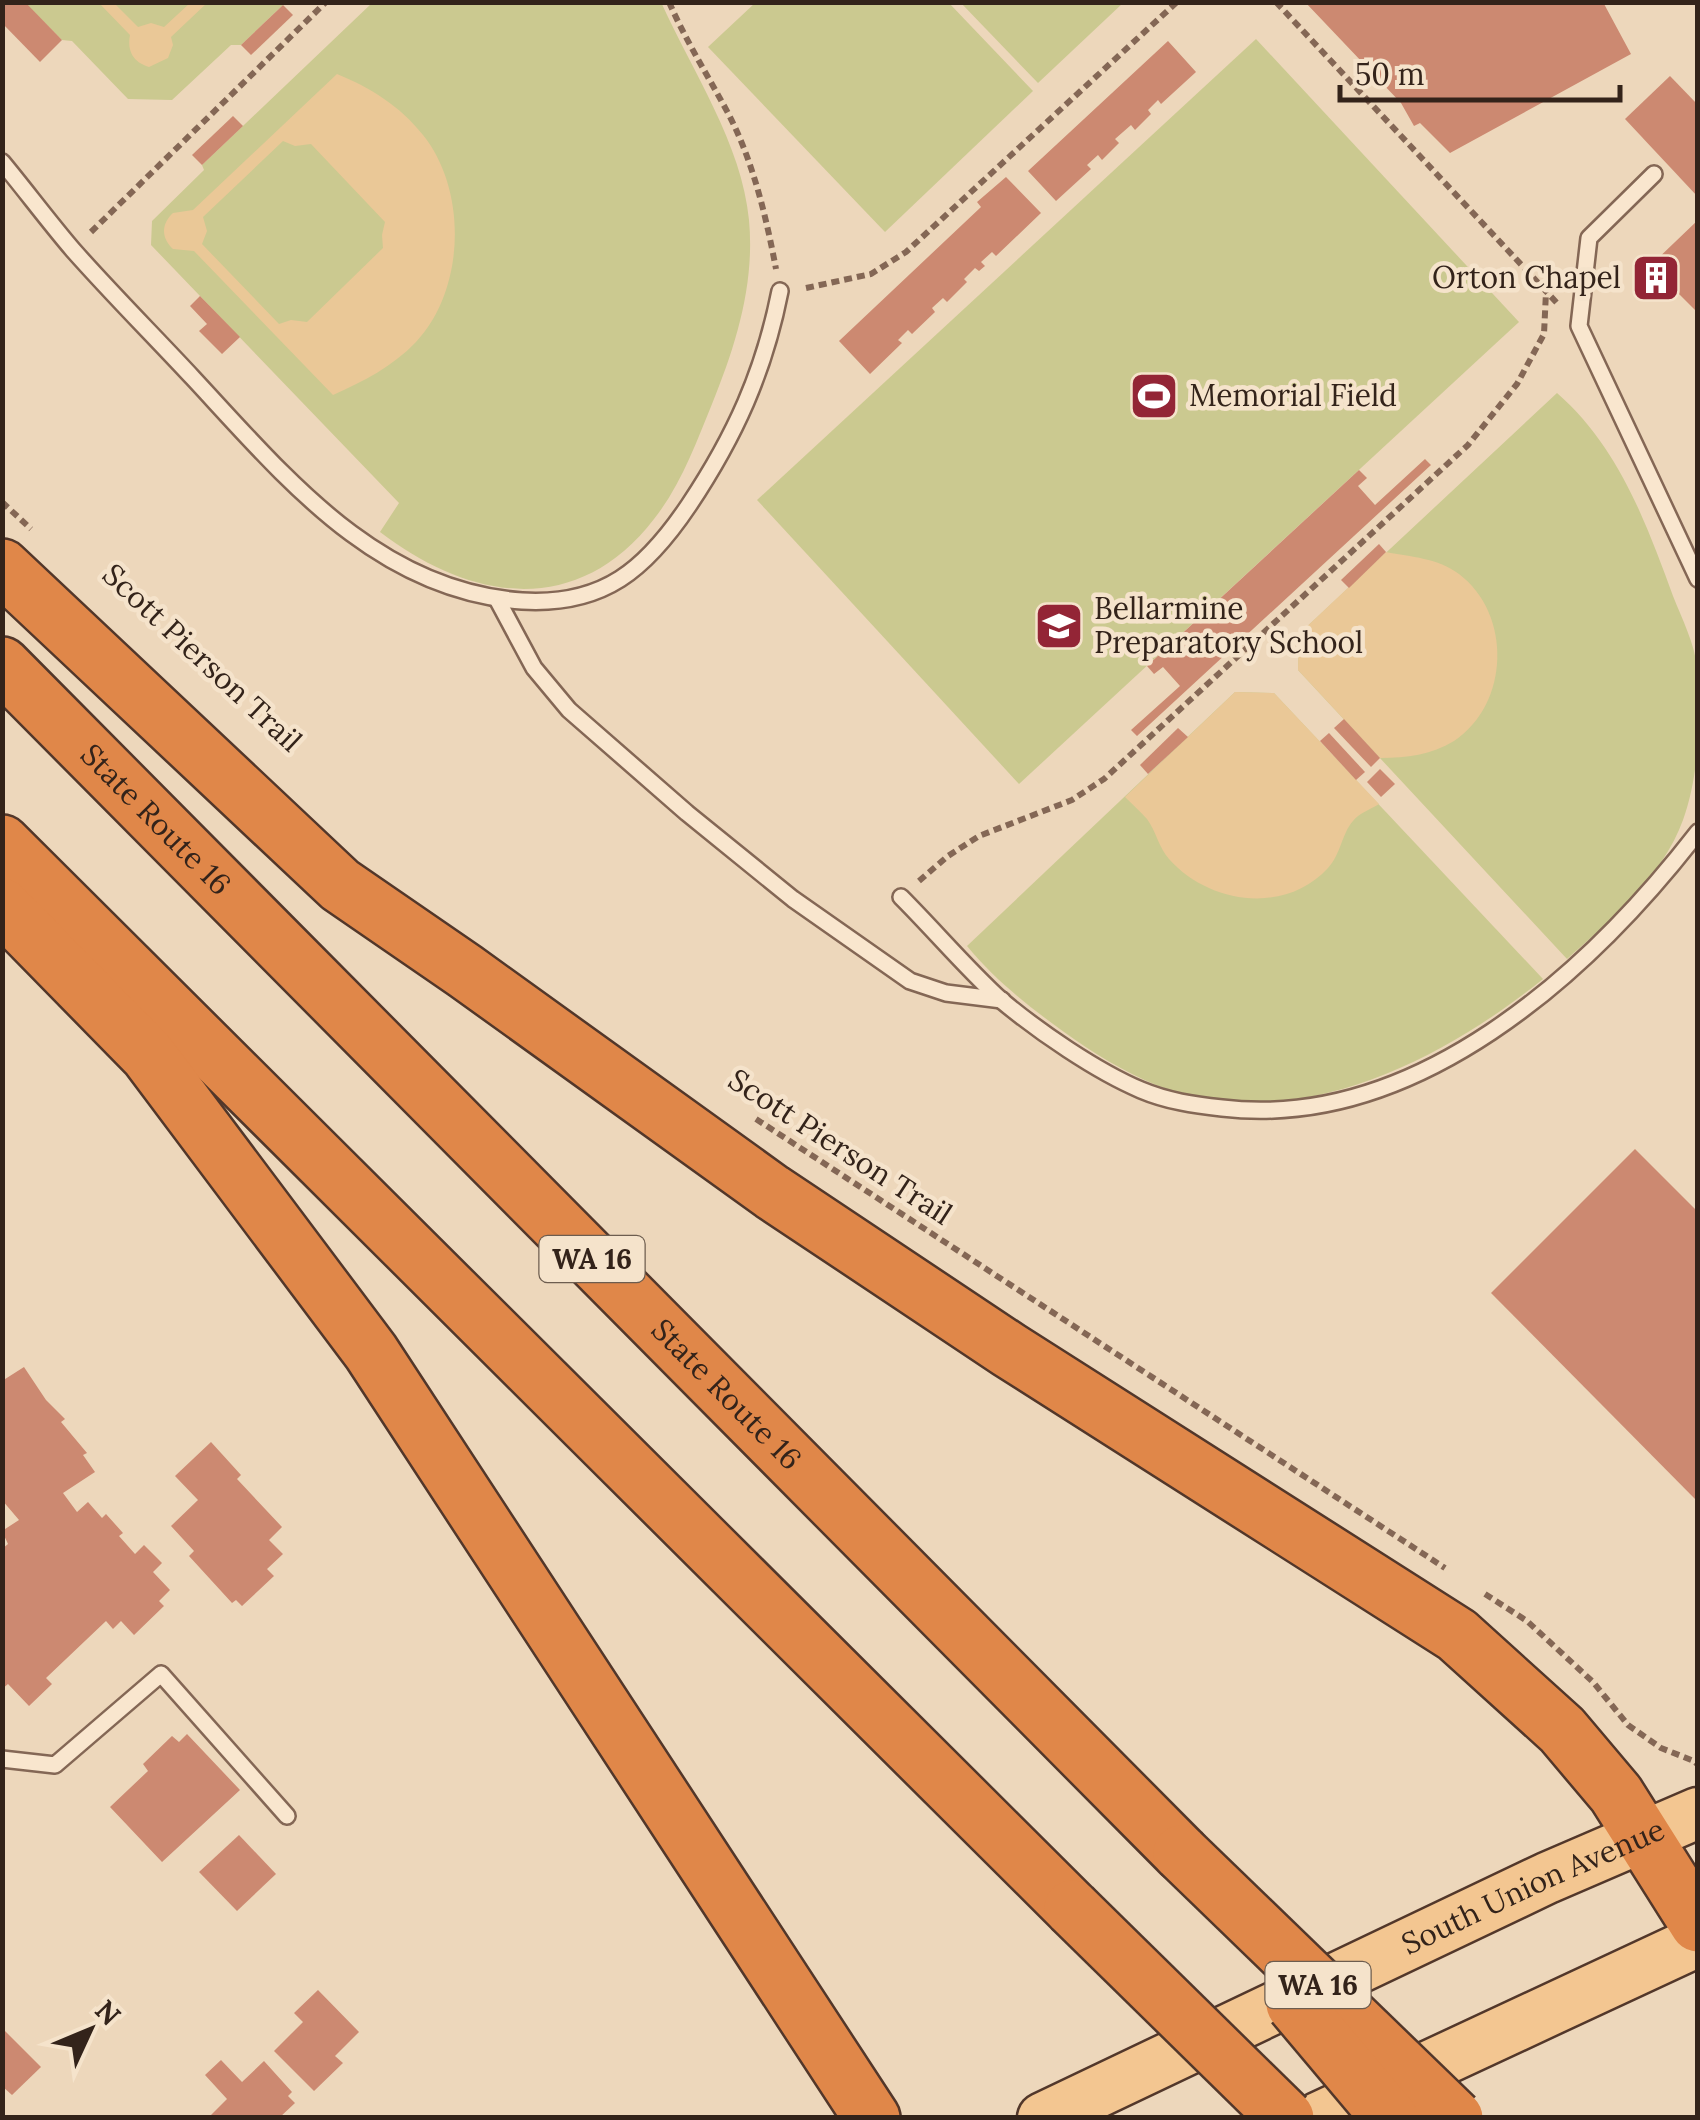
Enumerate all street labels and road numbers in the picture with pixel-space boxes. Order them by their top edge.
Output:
street label: Scott Pierson Trail [95,555,310,759]
street label: State Route 16 [73,735,239,903]
street label: Scott Pierson Trail [722,1060,959,1233]
road number: WA 16 [540,1236,644,1282]
street label: State Route 16 [644,1310,810,1478]
street label: South Union Avenue [1395,1810,1670,1962]
road number: WA 16 [1266,1962,1370,2008]

